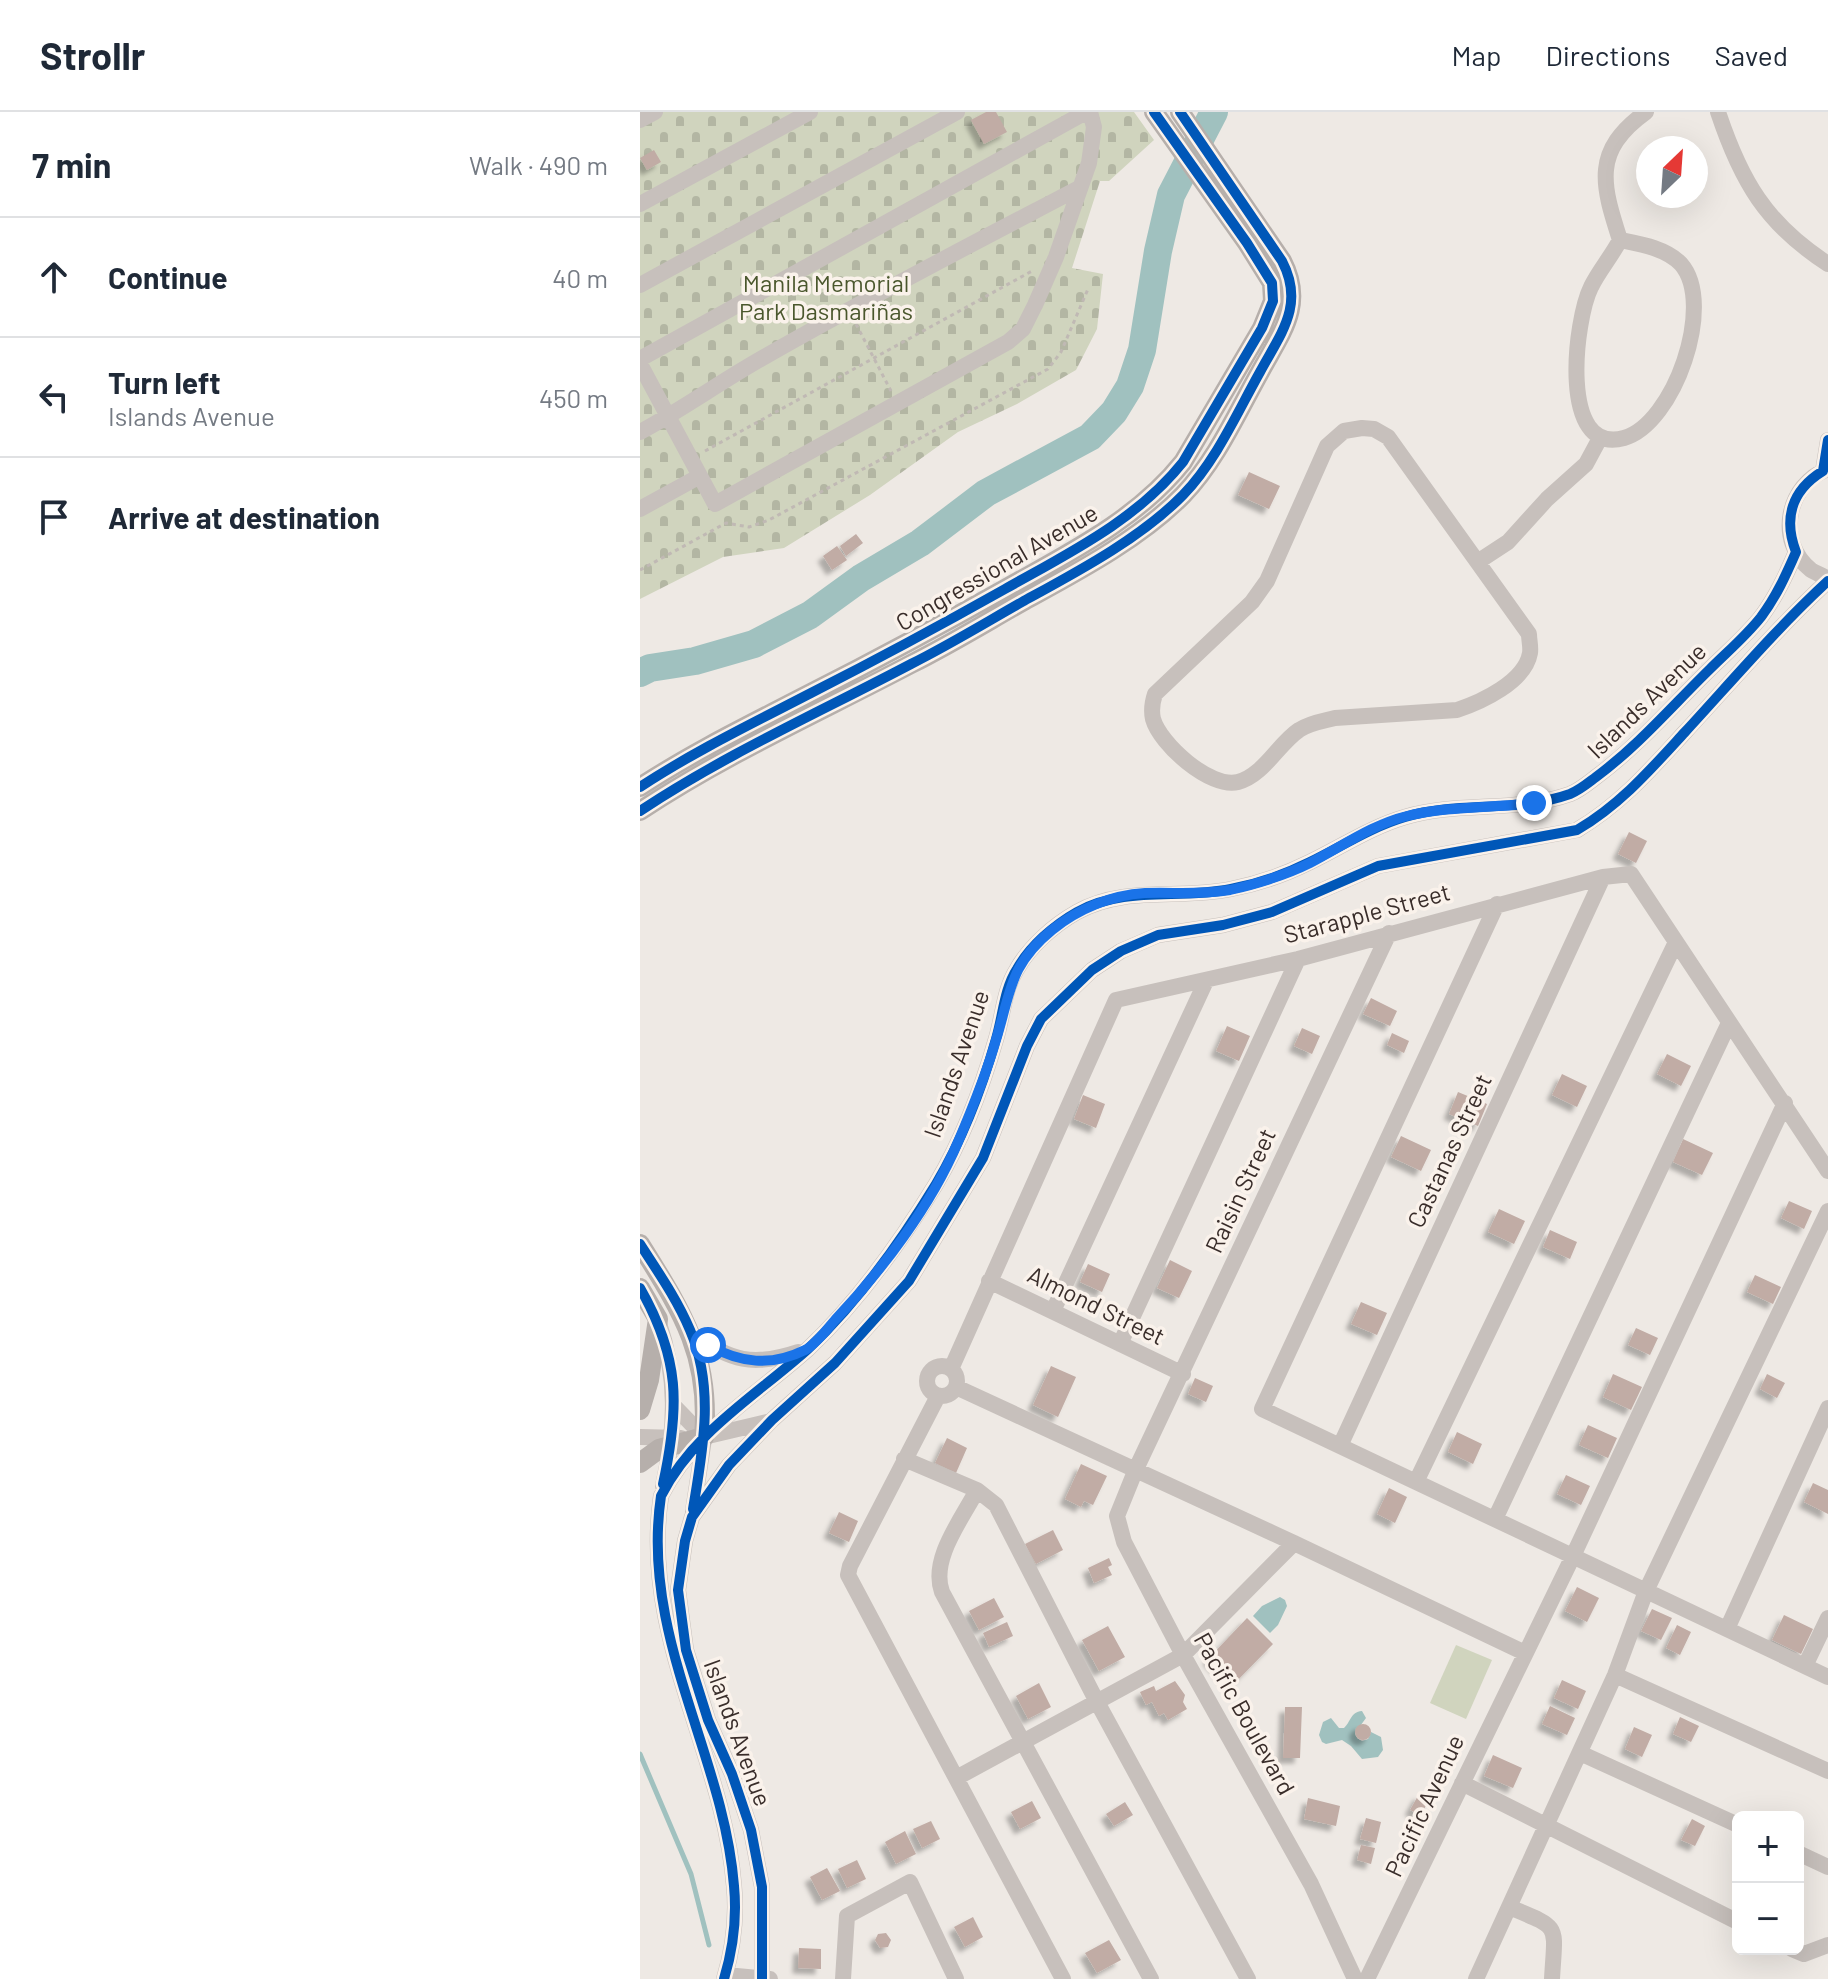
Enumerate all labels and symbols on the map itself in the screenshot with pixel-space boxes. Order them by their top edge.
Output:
north arrow [1636,136,1708,208]
park label: Manila Memorial Park Dasmariñas [739,268,913,325]
street label: Congressional Avenue [890,497,1102,636]
street label: Islands Avenue [1580,636,1711,764]
route end [1516,785,1552,821]
street label: Starapple Street [1280,876,1453,949]
street label: Islands Avenue [917,986,994,1141]
street label: Castanas Street [1400,1069,1497,1232]
street label: Raisin Street [1198,1124,1281,1257]
street label: Almond Street [1023,1259,1170,1350]
route start [690,1327,726,1363]
street label: Pacific Boulevard [1189,1627,1302,1799]
street label: Islands Avenue [698,1655,778,1810]
street label: Pacific Avenue [1378,1730,1469,1881]

